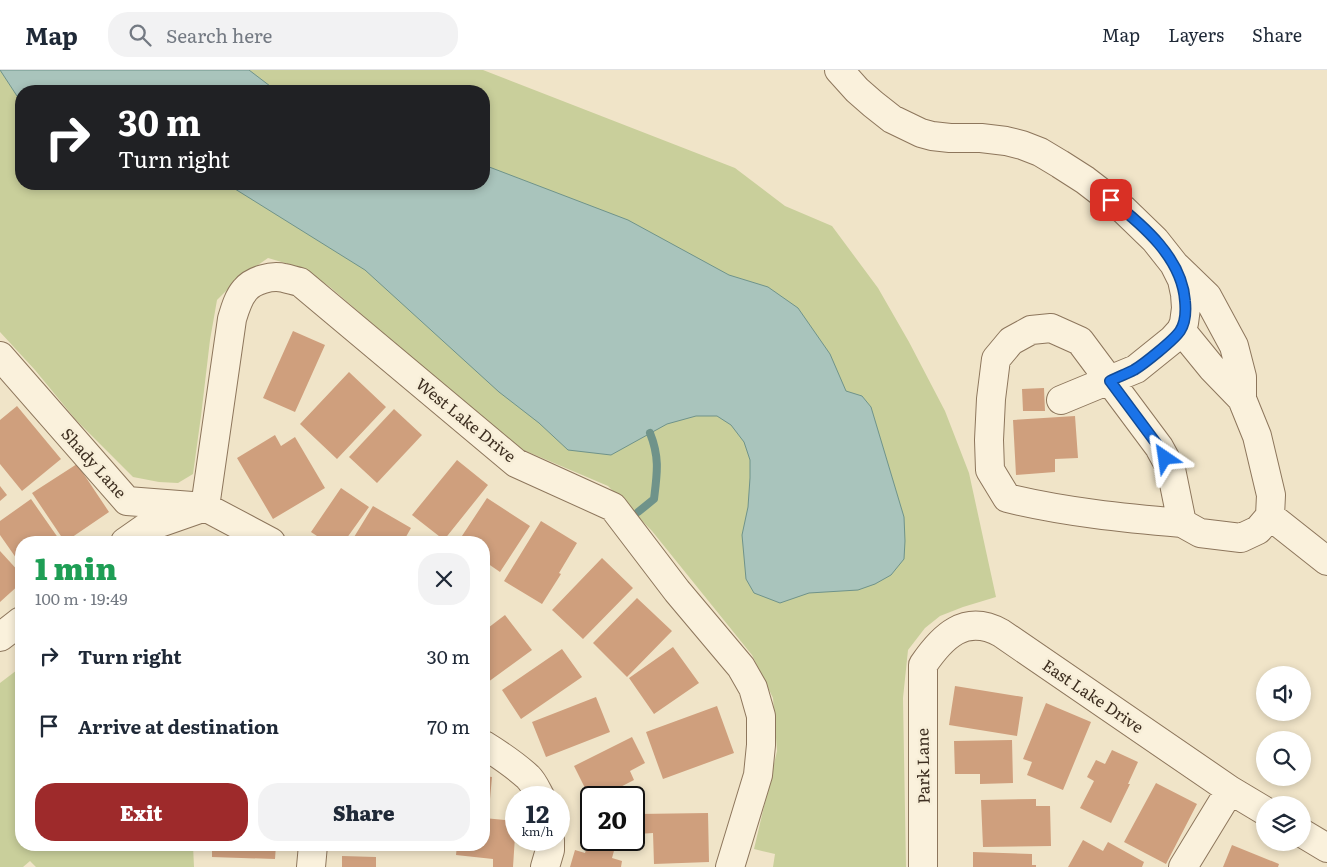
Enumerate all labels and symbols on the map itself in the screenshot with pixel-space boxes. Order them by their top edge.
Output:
pin [1090,179,1132,221]
street label: West Lake Drive [411,371,522,467]
street label: Shady Lane [56,422,133,503]
position arrow [1138,431,1190,483]
street label: East Lake Drive [1038,652,1149,738]
street label: Park Lane [909,728,935,804]
speed limit sign: 20 [580,786,645,851]

